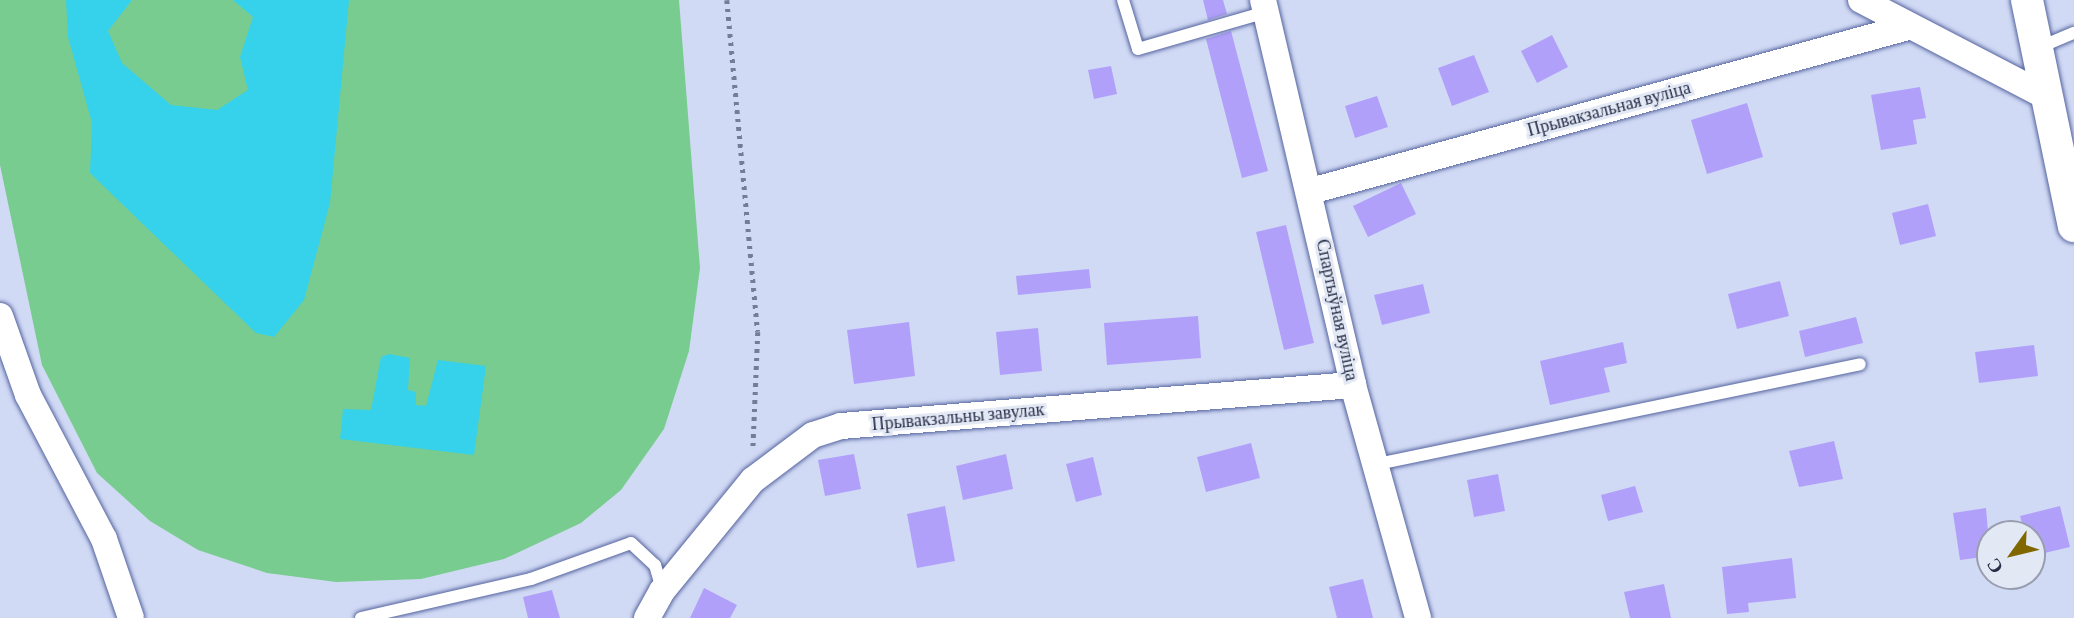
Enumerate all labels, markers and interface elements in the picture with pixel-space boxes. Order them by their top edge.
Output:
street label: Прывакзальная вуліца [1525,77,1693,141]
street label: Спартыўная вуліца [1311,237,1363,383]
street label: Прывакзальны завулак [871,399,1045,435]
north arrow [1976,520,2046,590]
text: С [1982,554,2007,577]

